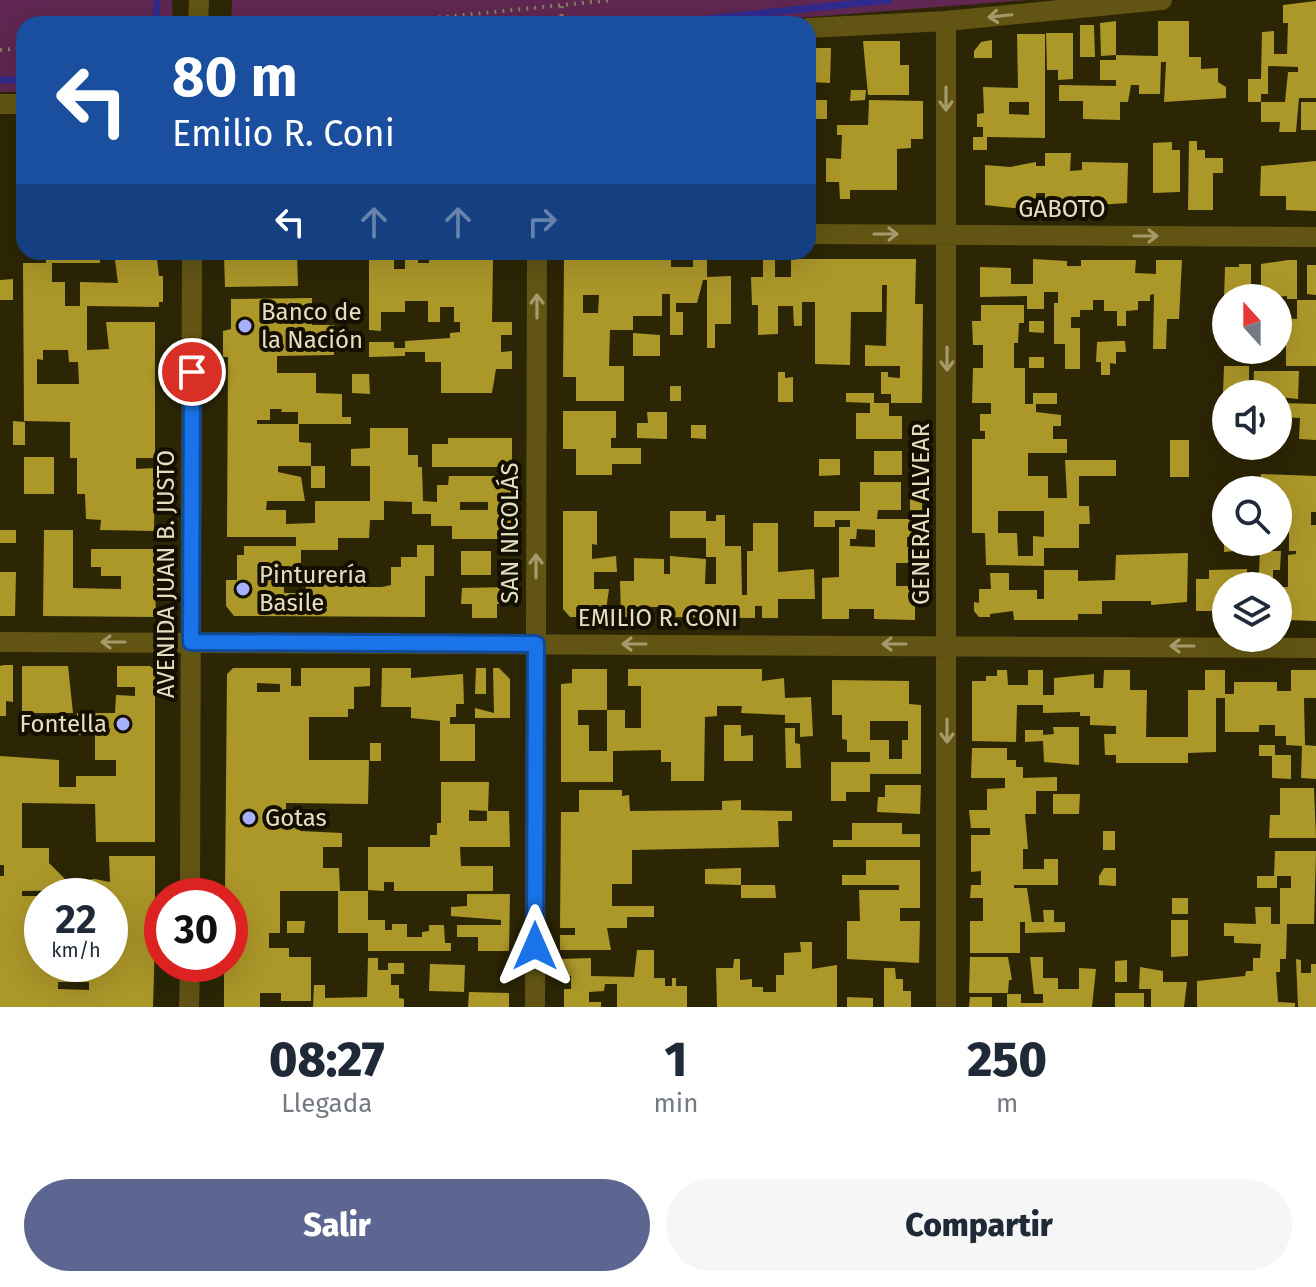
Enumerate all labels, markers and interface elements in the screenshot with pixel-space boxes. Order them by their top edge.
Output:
one-way arrow [987,9,1014,24]
text: 80 m [172,44,298,111]
icon: left [40,48,144,152]
one-way arrow [938,85,954,112]
text: Emilio R. Coni [172,112,395,156]
street label: GABOTO [1018,195,1106,223]
icon: left [268,200,312,244]
icon: ahead [352,200,396,244]
icon: ahead [436,200,480,244]
icon: right [520,200,564,244]
one-way arrow [872,226,899,242]
one-way arrow [1132,228,1159,244]
north arrow [1212,284,1292,364]
map controls [1212,284,1292,652]
one-way arrow [529,293,545,320]
place label: Banco de la Nación [261,298,363,354]
marker: Banco de la Nación [236,317,254,335]
pin [158,338,226,406]
one-way arrow [939,345,955,372]
icon: arrive [170,350,214,394]
button: sound [1212,380,1292,460]
street label: GENERAL ALVEAR [907,423,935,605]
street label: AVENIDA JUAN B. JUSTO [152,450,180,698]
street label: SAN NICOLÁS [495,462,524,604]
button: search [1212,476,1292,556]
one-way arrow [528,553,544,580]
place label: Pinturería Basile [259,561,367,617]
button: layers [1212,572,1292,652]
marker: Pinturería Basile [234,580,252,598]
street label: EMILIO R. CONI [578,604,738,632]
one-way arrow [100,634,127,650]
one-way arrow [621,636,648,652]
one-way arrow [881,636,908,652]
one-way arrow [1169,639,1196,654]
place label: Fontella [20,710,107,738]
marker: Fontella [114,715,132,733]
one-way arrow [939,717,955,744]
place label: Gotas [265,804,327,832]
marker: Gotas [240,809,258,827]
speed limit sign: 30 [144,878,248,982]
text: 22 [55,896,97,944]
position arrow [493,904,577,988]
text: km/h [51,938,101,962]
text: 08:27 [269,1031,385,1089]
text: 1 [665,1031,687,1089]
text: 250 [967,1031,1047,1089]
text: Llegada [281,1088,372,1119]
text: min [654,1088,698,1119]
text: m [996,1088,1018,1119]
button: Salir [24,1179,650,1271]
button: Compartir [666,1179,1292,1271]

